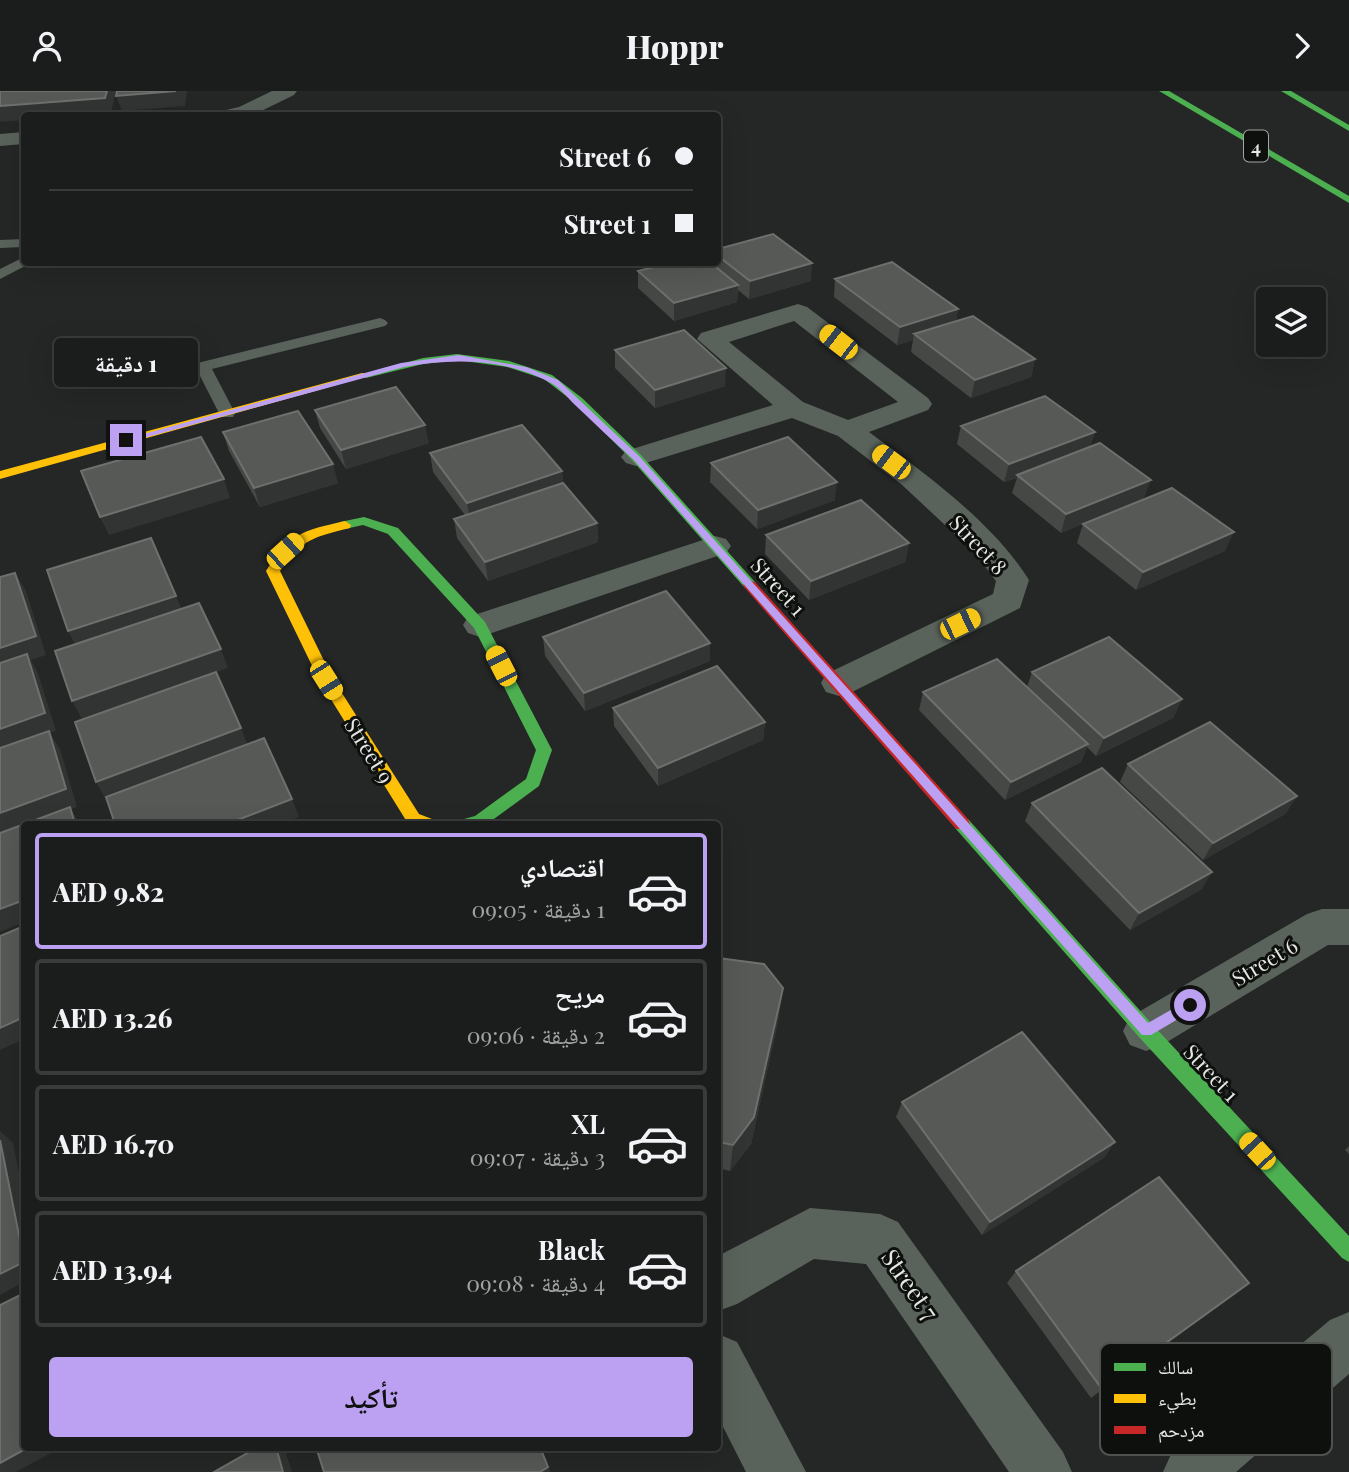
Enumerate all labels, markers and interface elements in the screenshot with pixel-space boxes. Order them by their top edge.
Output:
text: Hoppr [626,24,723,67]
icon: person [28,27,66,65]
icon: forward [1283,27,1321,65]
road number: 4 [1244,131,1268,161]
text: Street 6 [559,139,651,174]
text: Street 1 [564,206,651,241]
map controls [1256,287,1326,357]
button: layers [1256,287,1326,357]
car [815,321,862,363]
callout: 1 دقيقة [54,338,198,387]
text: 1 دقيقة [95,347,157,378]
route end [110,424,142,456]
car [868,441,915,483]
street label: Street 8 [944,508,1014,580]
car [263,529,308,573]
street label: Street 1 [746,551,813,621]
car [937,605,984,643]
car [483,643,520,689]
car [306,657,347,703]
street label: Street 9 [339,712,401,788]
text: اقتصادي [520,849,605,884]
icon: car [626,860,689,923]
text: AED 9.82 [53,874,164,909]
text: 1 دقيقة · 09:05 [471,893,605,924]
street label: Street 6 [1226,930,1302,992]
text: مريح [555,975,605,1010]
icon: car [626,986,689,1049]
route start [1174,989,1206,1021]
text: AED 13.26 [53,1000,173,1035]
text: 2 دقيقة · 09:06 [467,1019,605,1050]
street label: Street 1 [1178,1037,1246,1107]
text: XL [571,1106,605,1141]
icon: car [626,1112,689,1175]
text: AED 16.70 [53,1126,174,1161]
car [1235,1128,1280,1174]
text: 3 دقيقة · 09:07 [470,1141,605,1172]
text: Black [538,1232,605,1267]
icon: car [626,1238,689,1301]
street label: Street 7 [875,1242,947,1326]
text: AED 13.94 [53,1252,172,1287]
text: 4 دقيقة · 09:08 [466,1267,605,1298]
legend [1100,1343,1332,1455]
text: سالك [1158,1353,1193,1379]
button: تأكيد [49,1357,693,1437]
text: بطيء [1158,1384,1197,1414]
text: مزدحم [1158,1416,1204,1443]

